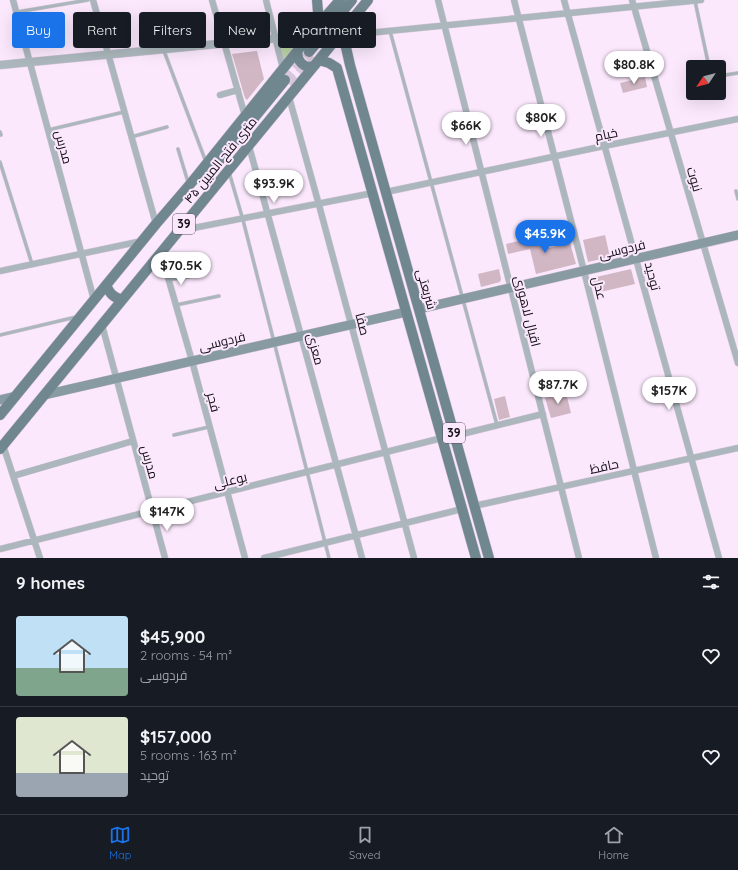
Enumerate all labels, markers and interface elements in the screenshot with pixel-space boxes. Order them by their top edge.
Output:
chip: Buy [12,12,65,48]
chip: Rent [73,12,131,48]
chip: Filters [139,12,206,48]
chip: New [214,12,270,48]
chip: Apartment [278,12,376,48]
pin: $80.8K [601,51,667,85]
text: $80.8K [613,56,655,72]
north arrow [686,60,726,100]
map controls [686,60,726,100]
pin: $80K [517,104,565,138]
text: $80K [525,109,557,125]
pin: $66K [442,112,490,146]
street label: ۴۵ متری فتح المبین [180,114,261,207]
text: $66K [451,117,481,133]
street label: خیام [593,124,619,146]
street label: مدرس [52,128,76,166]
street label: نبوت [684,165,706,193]
pin: $93.9K [241,170,307,204]
text: $93.9K [253,175,295,191]
road number: 39 [173,214,195,234]
pin: $45.9K [512,220,578,254]
text: $45.9K [524,225,566,241]
street label: فردوسی [597,236,647,262]
pin: $70.5K [148,252,214,286]
text: $70.5K [160,257,202,273]
street label: توحید [642,260,665,293]
street label: شریعتی [414,267,440,311]
street label: اقبال لاهوری [510,274,545,348]
street label: عدل [588,275,611,301]
street label: صفا [352,311,374,337]
street label: فردوسی [197,328,247,354]
street label: معزی [304,331,328,367]
pin: $87.7K [525,371,591,405]
text: $87.7K [538,376,578,392]
pin: $157K [641,377,697,411]
text: $157K [651,382,687,398]
street label: فجر [203,389,224,414]
road number: 39 [443,423,465,443]
street label: مدرس [138,443,162,481]
street label: حافظ [588,455,620,477]
street label: بوعلی [211,468,249,492]
pin: $147K [139,498,195,532]
text: $147K [149,503,185,519]
icon: filters [700,571,722,593]
text: 9 homes [16,572,85,593]
text: $45,900 [140,626,205,647]
icon: home [48,632,96,680]
icon: heart [700,645,722,667]
text: 2 rooms · 54 m² [140,647,232,663]
text: فردوسی [140,667,187,683]
text: $157,000 [140,726,211,747]
icon: home [48,733,96,781]
icon: heart [700,746,722,768]
text: 5 rooms · 163 m² [140,747,237,763]
text: توحید [140,767,169,783]
tab: Map [109,824,131,862]
tab: Saved [349,824,380,862]
tab: Home [598,824,629,862]

